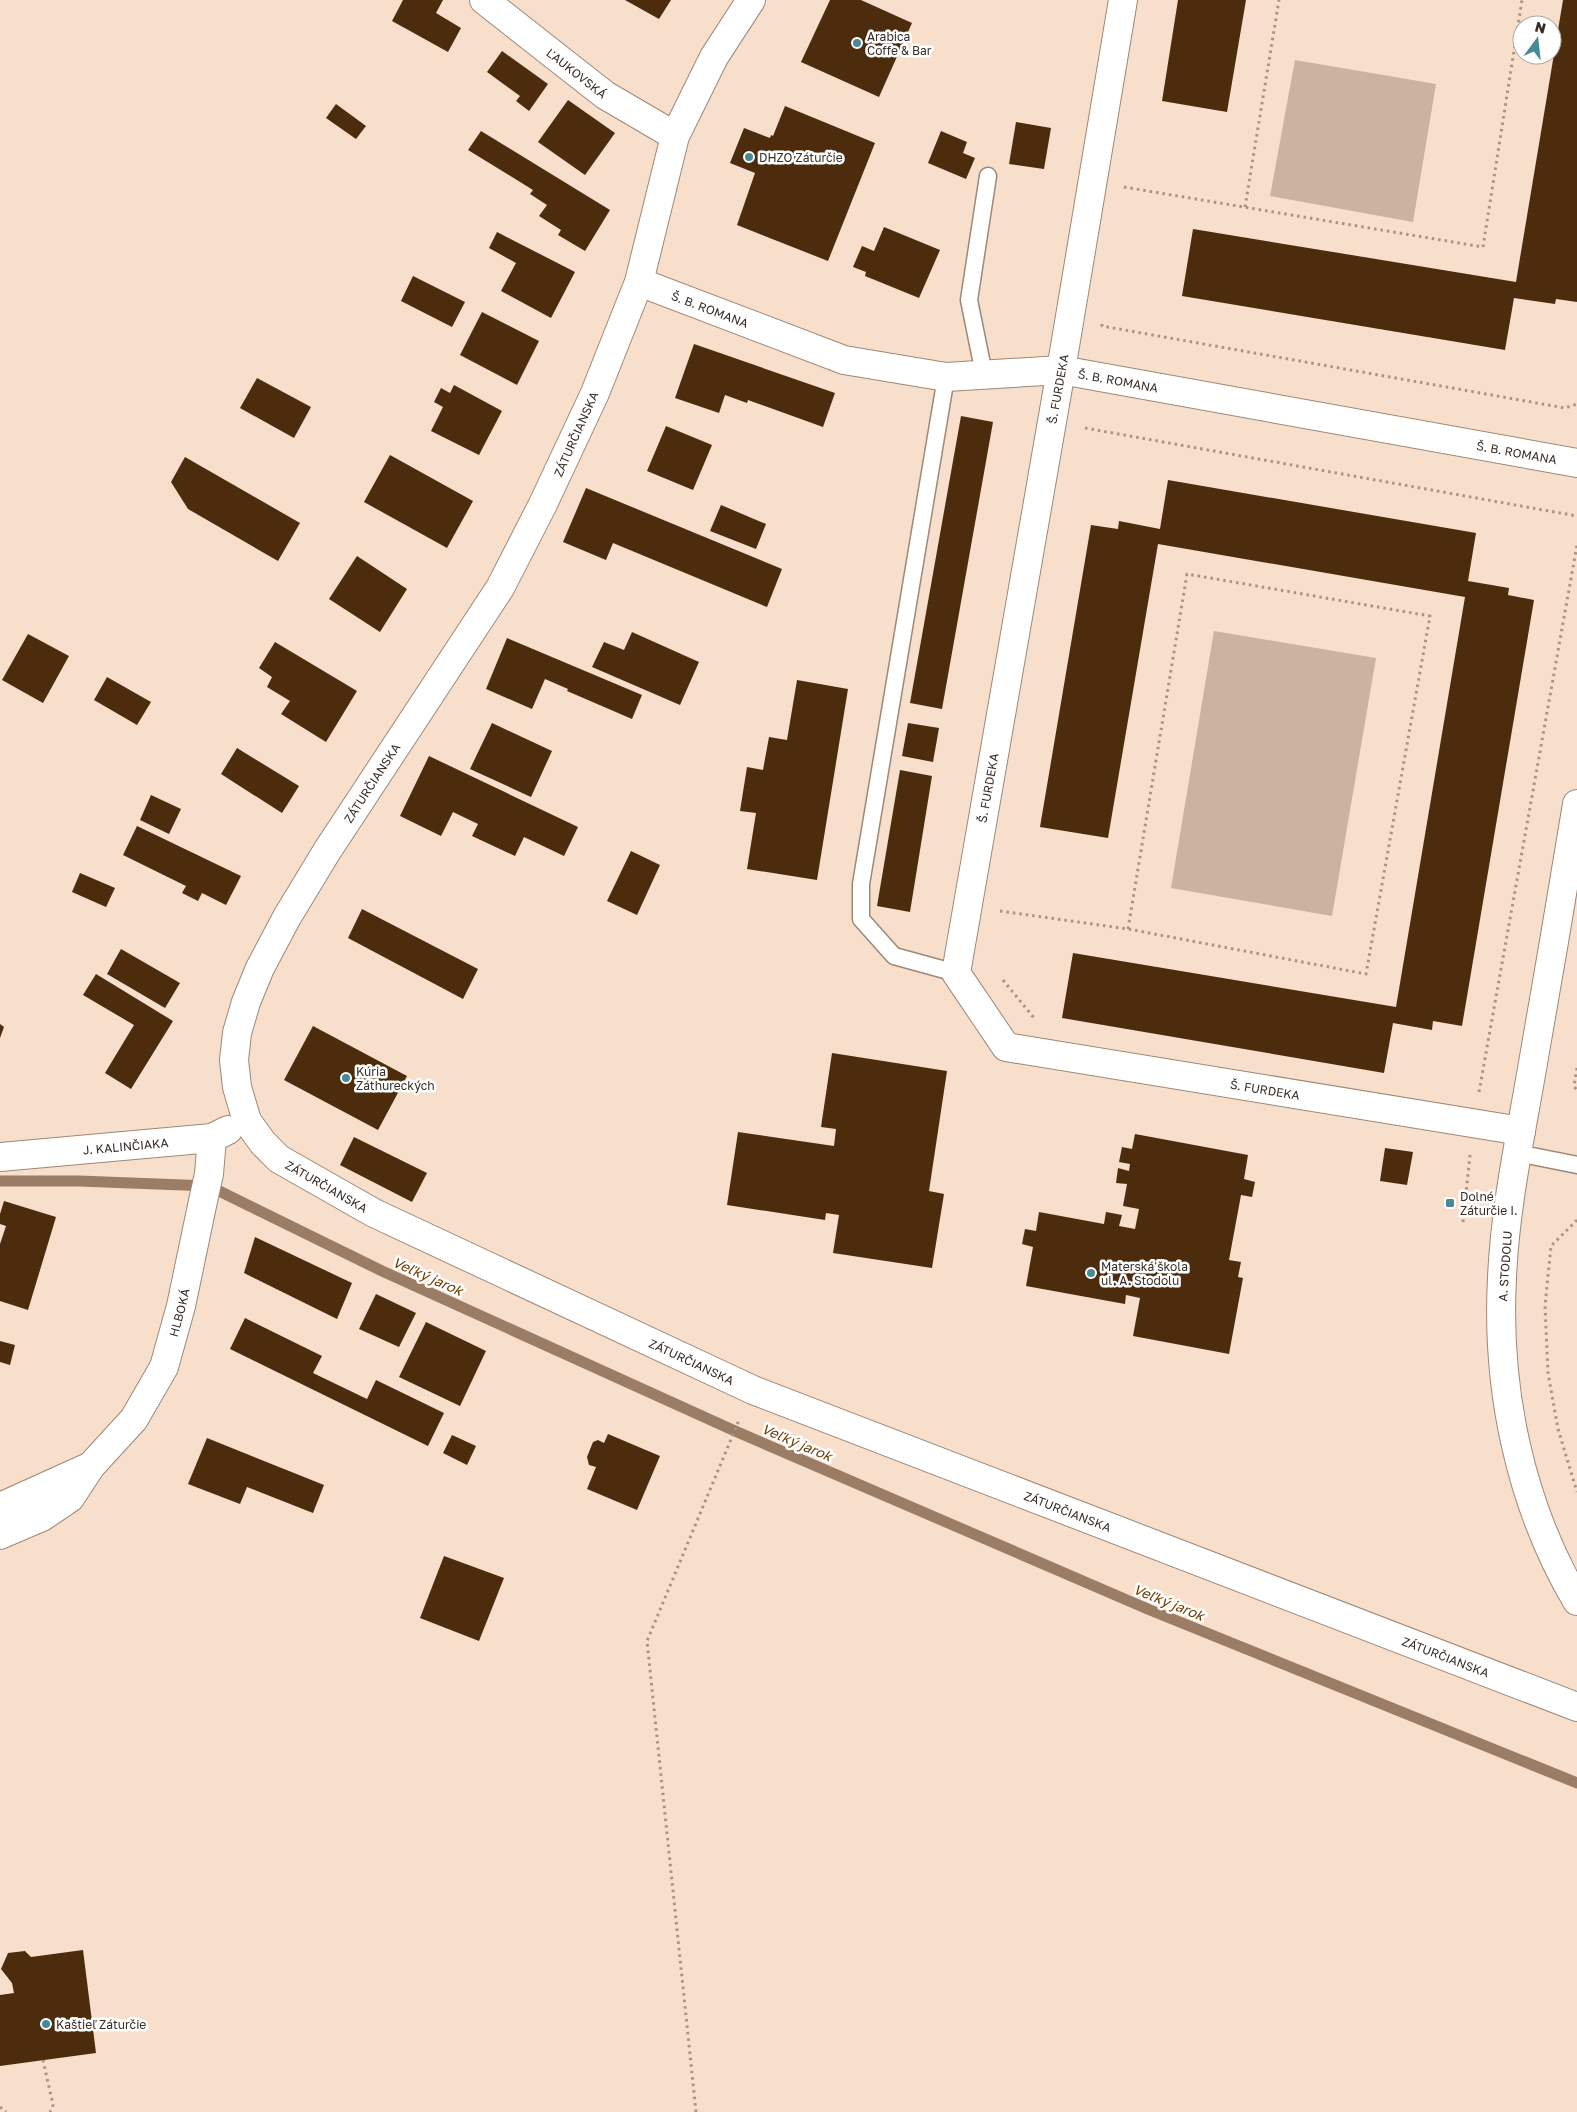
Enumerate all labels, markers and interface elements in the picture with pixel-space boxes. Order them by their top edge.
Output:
north arrow [1512,15,1562,65]
text: N [1533,17,1548,37]
place label: Arabica Coffe & Bar [867,29,932,58]
marker: Arabica Coffe & Bar [851,37,863,49]
street label: ĽAUKOVSKÁ [544,45,610,101]
place label: DHZO Záturčie [759,150,843,165]
marker: DHZO Záturčie [743,151,755,163]
street label: Š. B. ROMANA [669,288,751,331]
street label: Š. FURDEKA [1044,353,1072,425]
street label: Š. B. ROMANA [1077,366,1159,395]
street label: ZÁTURČIANSKA [550,389,602,479]
street label: Š. B. ROMANA [1475,438,1558,467]
street label: ZÁTURČIANSKA [341,740,403,826]
street label: Š. FURDEKA [974,752,1002,824]
place label: Kúria Záthureckých [356,1064,435,1093]
marker: Kúria Záthureckých [340,1072,352,1084]
street label: Š. FURDEKA [1229,1076,1301,1102]
street label: J. KALINČIAKA [82,1134,169,1157]
street label: ZÁTURČIANSKA [283,1157,370,1215]
place label: Dolné Záturčie I. [1460,1189,1518,1218]
marker: Dolné Záturčie I. [1444,1197,1456,1209]
street label: A. STODOLU [1495,1230,1515,1302]
water label: Veľký jarok [390,1253,468,1300]
place label: Materská škola ul. A. Stodolu [1101,1259,1188,1288]
marker: Materská škola ul. A. Stodolu [1085,1267,1097,1279]
street label: HLBOKÁ [165,1287,192,1338]
street label: ZÁTURČIANSKA [647,1335,737,1388]
water label: Veľký jarok [759,1420,837,1465]
street label: ZÁTURČIANSKA [1022,1488,1113,1535]
water label: Veľký jarok [1131,1580,1209,1625]
street label: ZÁTURČIANSKA [1400,1633,1491,1680]
place label: Kaštieľ Záturčie [56,2017,146,2032]
marker: Kaštieľ Záturčie [40,2018,52,2030]

